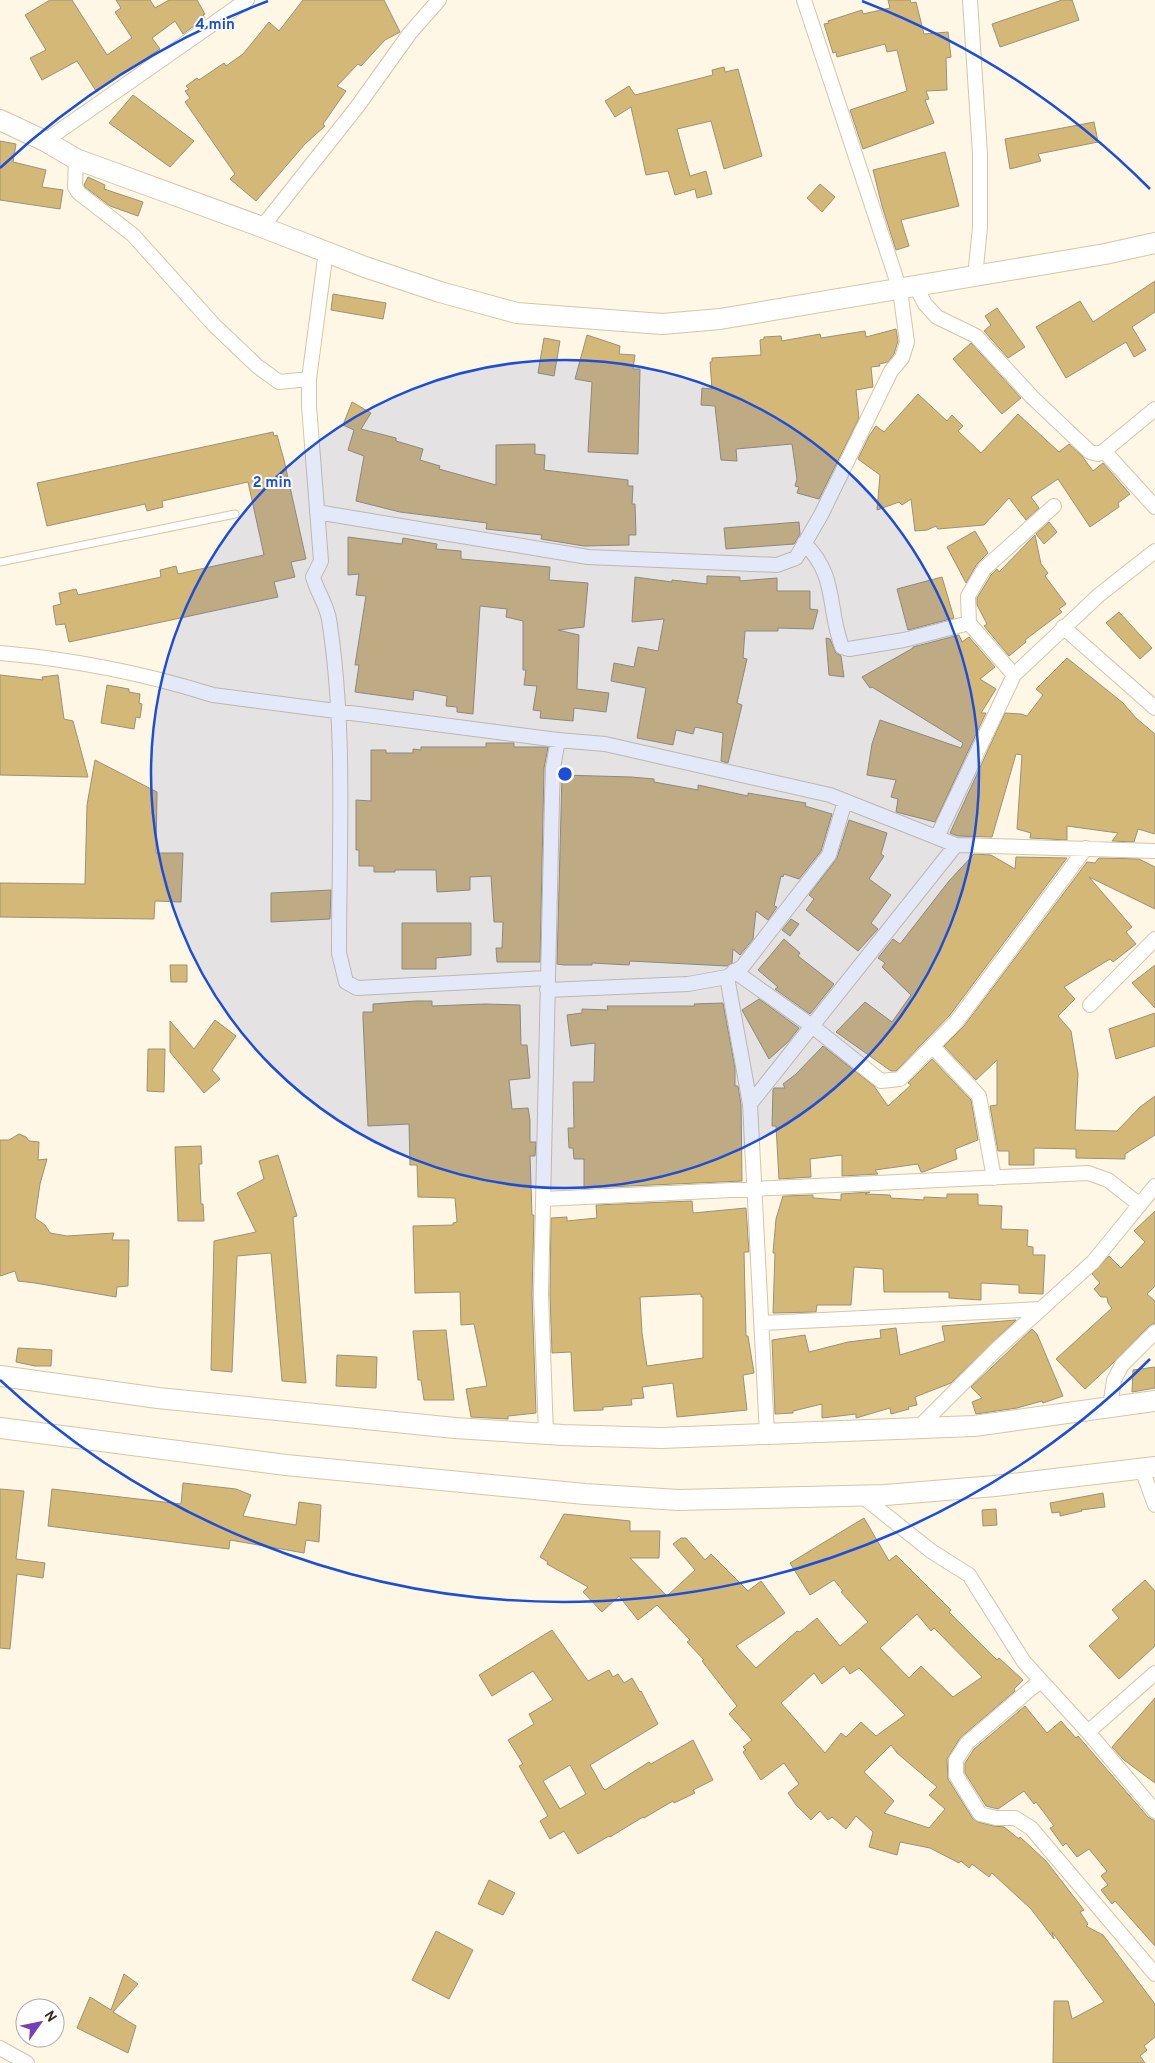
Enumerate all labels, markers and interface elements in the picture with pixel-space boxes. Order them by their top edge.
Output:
text: 4 min [195,16,235,35]
text: 2 min [252,474,292,493]
centre of rings [556,765,574,783]
north arrow [15,1998,65,2048]
text: N [40,2008,60,2026]

